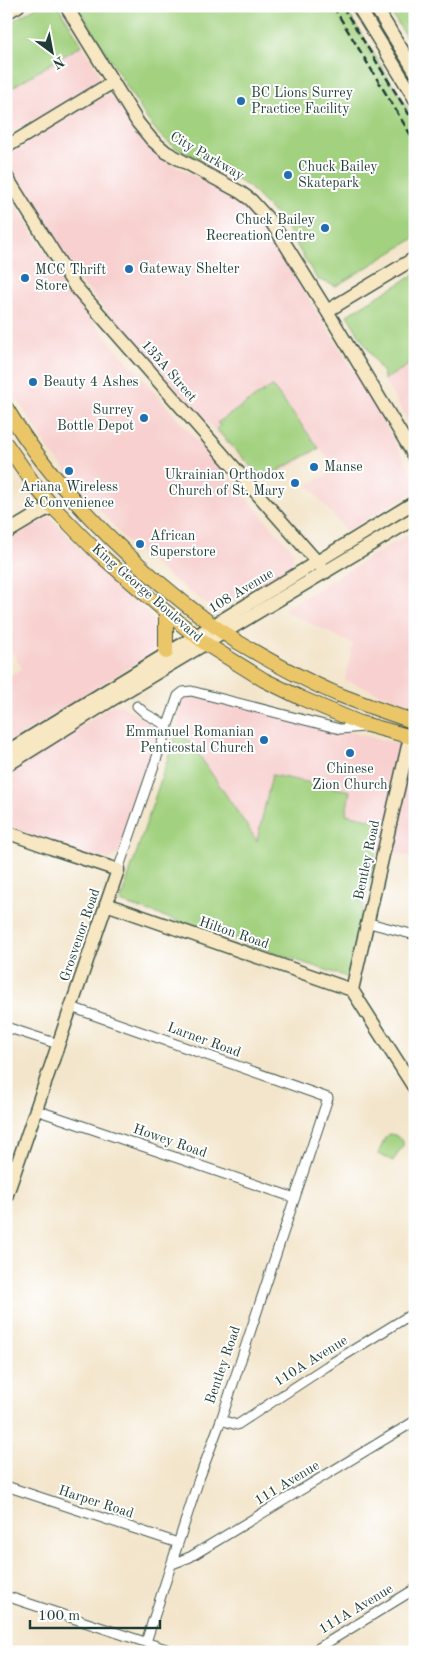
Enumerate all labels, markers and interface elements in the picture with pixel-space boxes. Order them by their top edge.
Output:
north arrow [28,28,78,78]
text: N [50,53,67,71]
place label: BC Lions Surrey Practice Facility [251,86,354,116]
marker: BC Lions Surrey Practice Facility [235,95,247,107]
street label: City Parkway [168,129,247,183]
place label: Chuck Bailey Skatepark [298,160,378,190]
marker: Chuck Bailey Skatepark [282,169,294,181]
place label: Chuck Bailey Recreation Centre [206,213,316,243]
marker: Chuck Bailey Recreation Centre [319,222,331,234]
place label: Gateway Shelter [139,262,240,276]
place label: MCC Thrift Store [35,263,106,293]
marker: Gateway Shelter [123,263,135,275]
marker: MCC Thrift Store [19,272,31,284]
street label: 135A Street [139,338,199,404]
place label: Beauty 4 Ashes [43,375,139,389]
marker: Beauty 4 Ashes [27,376,39,388]
place label: Surrey Bottle Depot [57,403,135,433]
marker: Surrey Bottle Depot [138,412,150,424]
place label: Manse [324,460,363,474]
marker: Manse [308,461,320,473]
marker: Ariana Wireless & Convenience [63,465,75,477]
place label: Ukrainian Orthodox Church of St. Mary [164,468,286,498]
marker: Ukrainian Orthodox Church of St. Mary [289,477,301,489]
place label: Ariana Wireless & Convenience [20,480,118,510]
place label: African Superstore [150,529,216,559]
marker: African Superstore [134,538,146,550]
street label: King George Boulevard [89,541,205,645]
street label: 108 Avenue [206,566,276,616]
place label: Emmanuel Romanian Penticostal Church [125,725,254,755]
marker: Emmanuel Romanian Penticostal Church [258,734,270,746]
marker: Chinese Zion Church [344,747,356,759]
place label: Chinese Zion Church [312,762,388,792]
street label: Bentley Road [352,819,382,901]
street label: Grosvenor Road [58,887,102,983]
street label: Hilton Road [197,914,271,952]
street label: Larner Road [165,1020,243,1060]
street label: Howey Road [131,1122,209,1160]
street label: Bentley Road [203,1324,243,1406]
street label: 110A Avenue [272,1333,350,1389]
street label: 111 Avenue [252,1458,322,1508]
street label: Harper Road [57,1483,135,1521]
street label: 111A Avenue [317,1582,395,1636]
scale bar [30,1598,160,1630]
text: 100 m [38,1609,80,1624]

